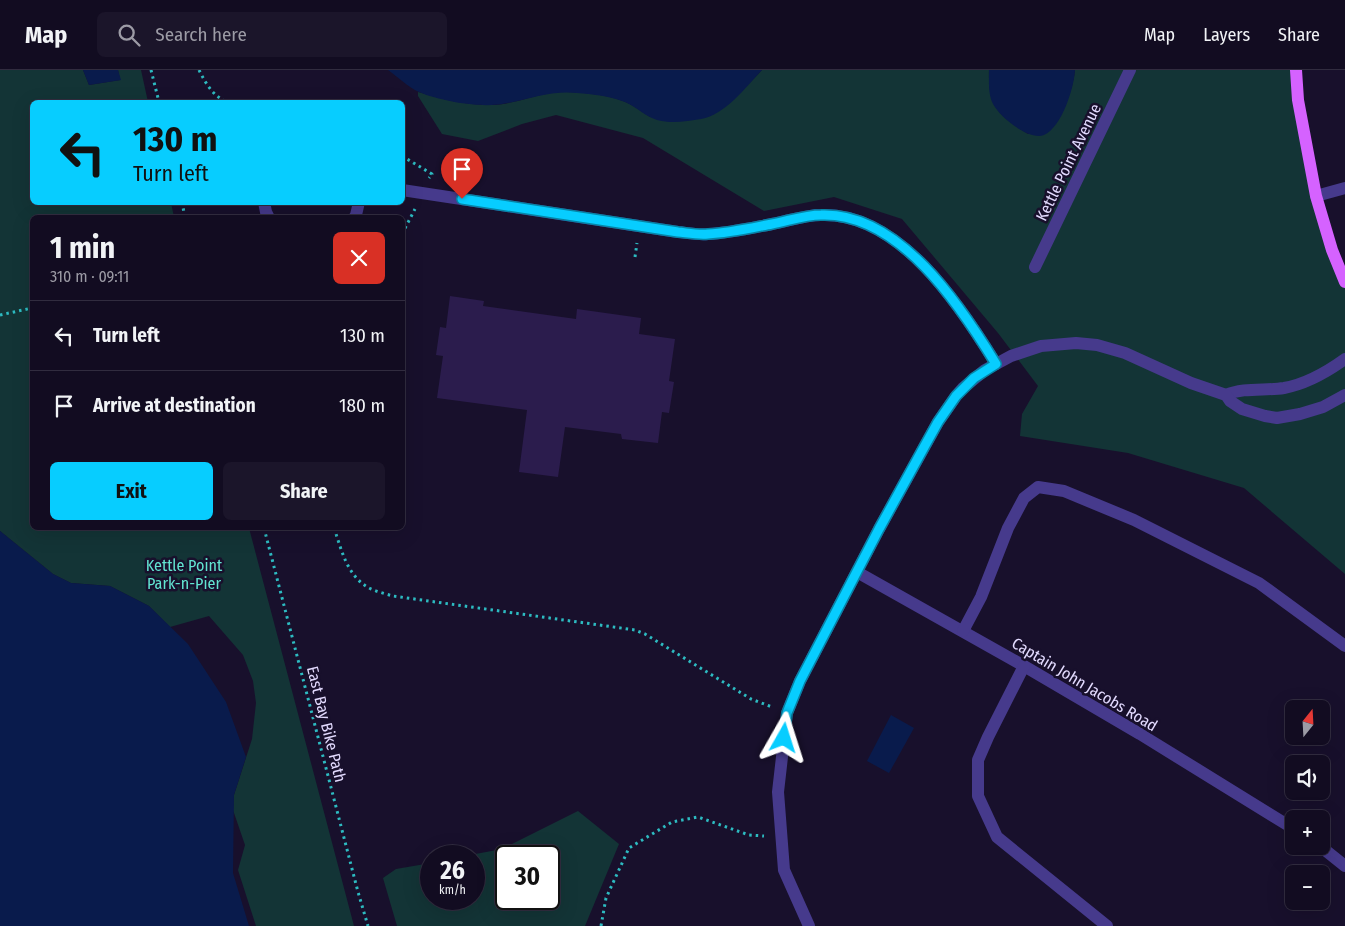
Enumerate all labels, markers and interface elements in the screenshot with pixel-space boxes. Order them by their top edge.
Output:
search box [97,12,447,57]
text: Map [25,21,67,49]
icon: search [115,21,143,49]
text: Search here [155,23,247,46]
text: Map [1144,24,1175,46]
text: Layers [1203,24,1250,46]
text: Share [1278,24,1320,46]
street label: Kettle Point Avenue [1032,100,1105,224]
text: 130 m [133,118,217,160]
icon: left [50,120,115,185]
pin [441,148,483,199]
icon: arrive [448,155,476,183]
text: Turn left [133,160,209,187]
text: 1 min [50,230,115,266]
button: close [333,232,385,284]
text: 310 m · 09:11 [50,267,129,286]
icon: left [50,322,78,350]
text: Turn left [93,324,160,347]
text: 130 m [340,324,385,347]
icon: arrive [50,392,78,420]
text: Arrive at destination [93,394,256,417]
text: 180 m [339,394,385,417]
button: Exit [50,462,213,520]
button: Share [223,462,385,520]
park label: Kettle Point Park-n-Pier [146,556,223,593]
street label: Captain John Jacobs Road [1009,633,1161,735]
street label: East Bay Bike Path [303,664,350,784]
north arrow [1285,700,1330,745]
map controls [1285,700,1330,910]
position arrow [757,711,809,763]
button: sound [1285,755,1330,800]
button: + [1285,810,1330,855]
speed limit sign: 30 [495,845,560,910]
text: 26 [440,856,465,886]
button: − [1285,865,1330,910]
text: km/h [439,883,466,897]

